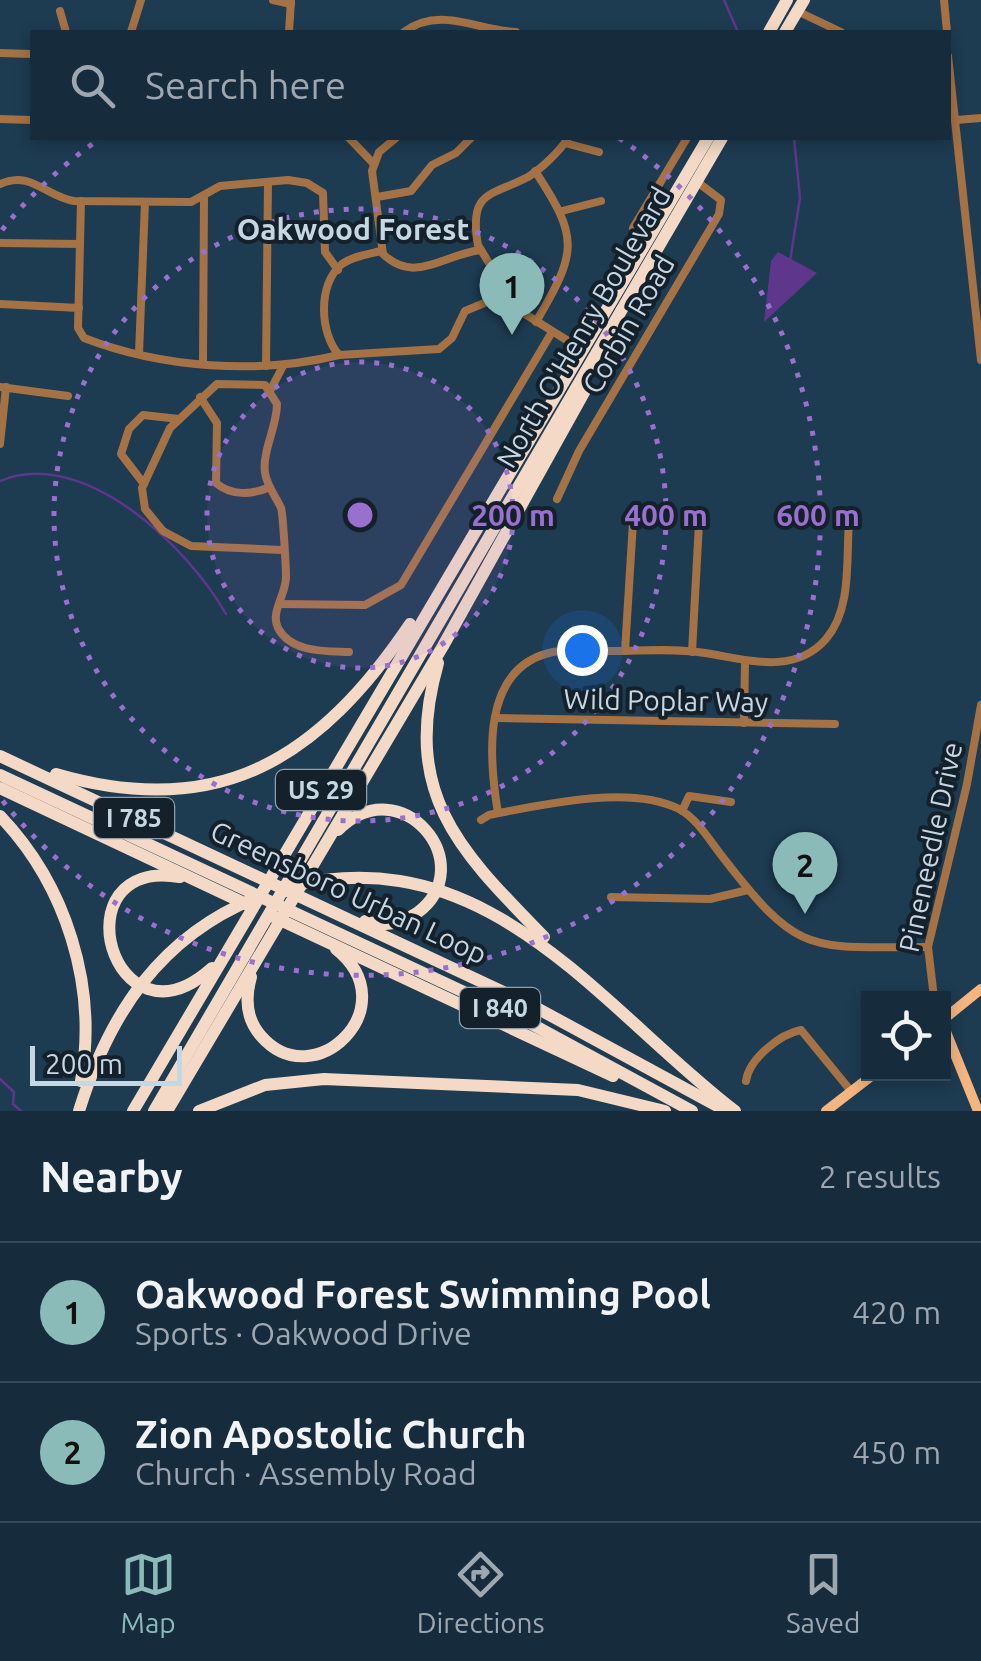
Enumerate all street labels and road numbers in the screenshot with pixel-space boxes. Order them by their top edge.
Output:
street label: North O'Henry Boulevard [490,181,676,473]
street label: Corbin Road [576,249,680,399]
street label: Wild Poplar Way [563,683,769,717]
street label: Pineneedle Drive [893,739,967,955]
road number: US 29 [276,770,366,810]
road number: I 785 [94,798,174,838]
street label: Greensboro Urban Loop [206,814,492,970]
road number: I 840 [460,988,540,1028]

